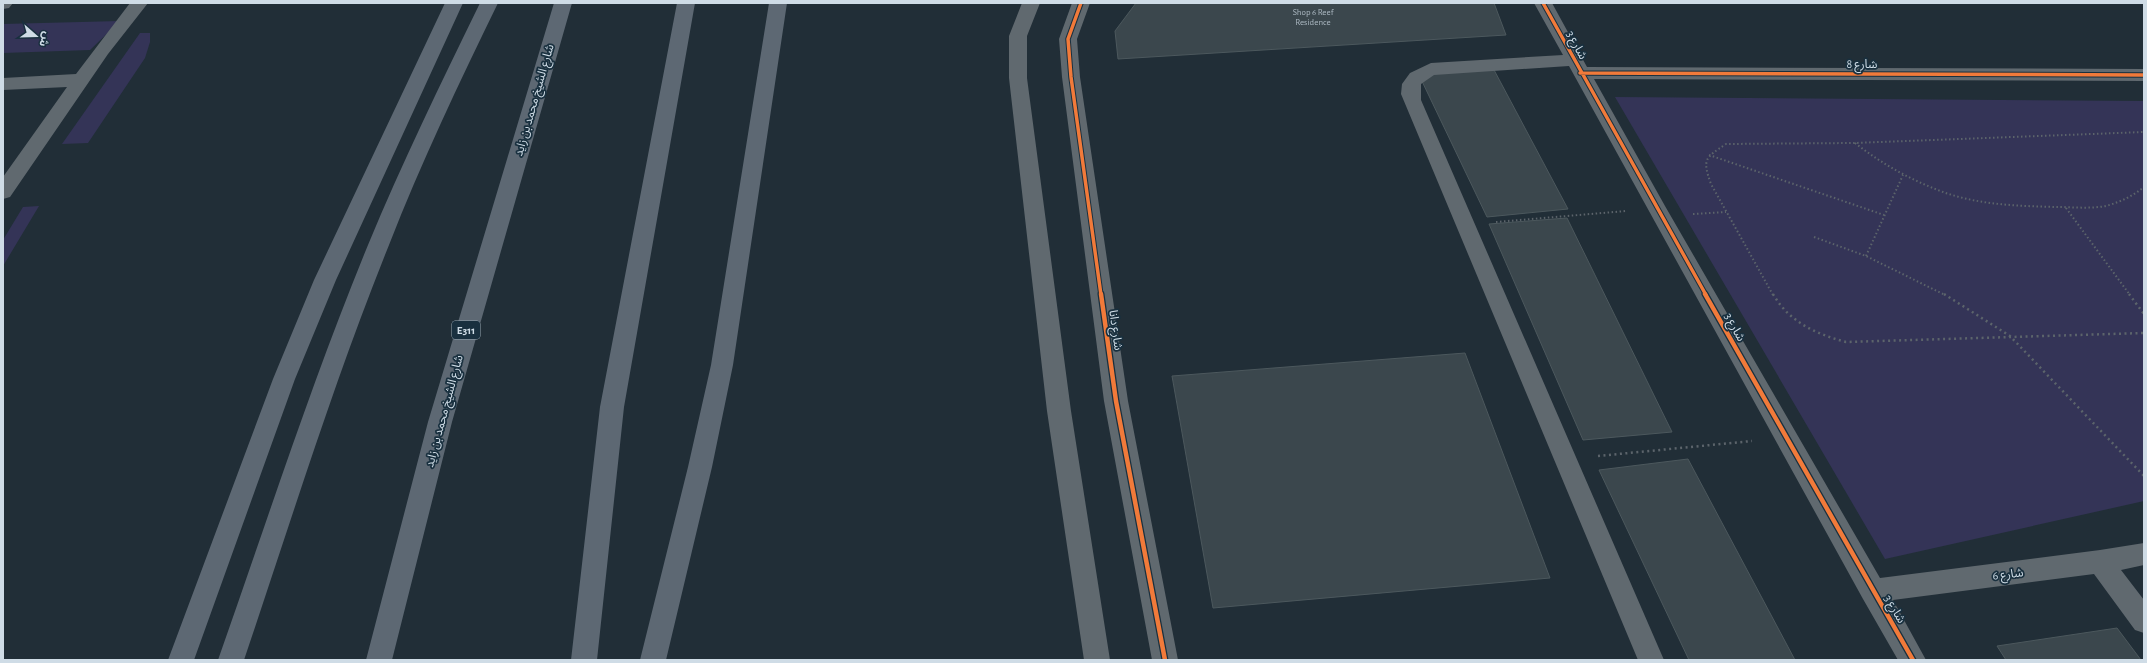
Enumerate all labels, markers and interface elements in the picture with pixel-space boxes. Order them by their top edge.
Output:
house number: Shop 6 Reef Residence [1293,8,1335,27]
north arrow [16,16,56,56]
street label: شارع 3 [1562,29,1589,63]
text: ش [36,30,53,48]
street label: شارع الشيخ محمد بن زايد [512,43,559,158]
street label: شارع 8 [1846,58,1878,73]
street label: شارع دانا [1104,309,1125,351]
street label: شارع 3 [1720,311,1748,345]
road number: E311 [452,321,480,339]
street label: شارع الشيخ محمد بن زايد [423,353,468,469]
street label: شارع 6 [1992,566,2024,585]
street label: شارع 3 [1879,593,1908,627]

